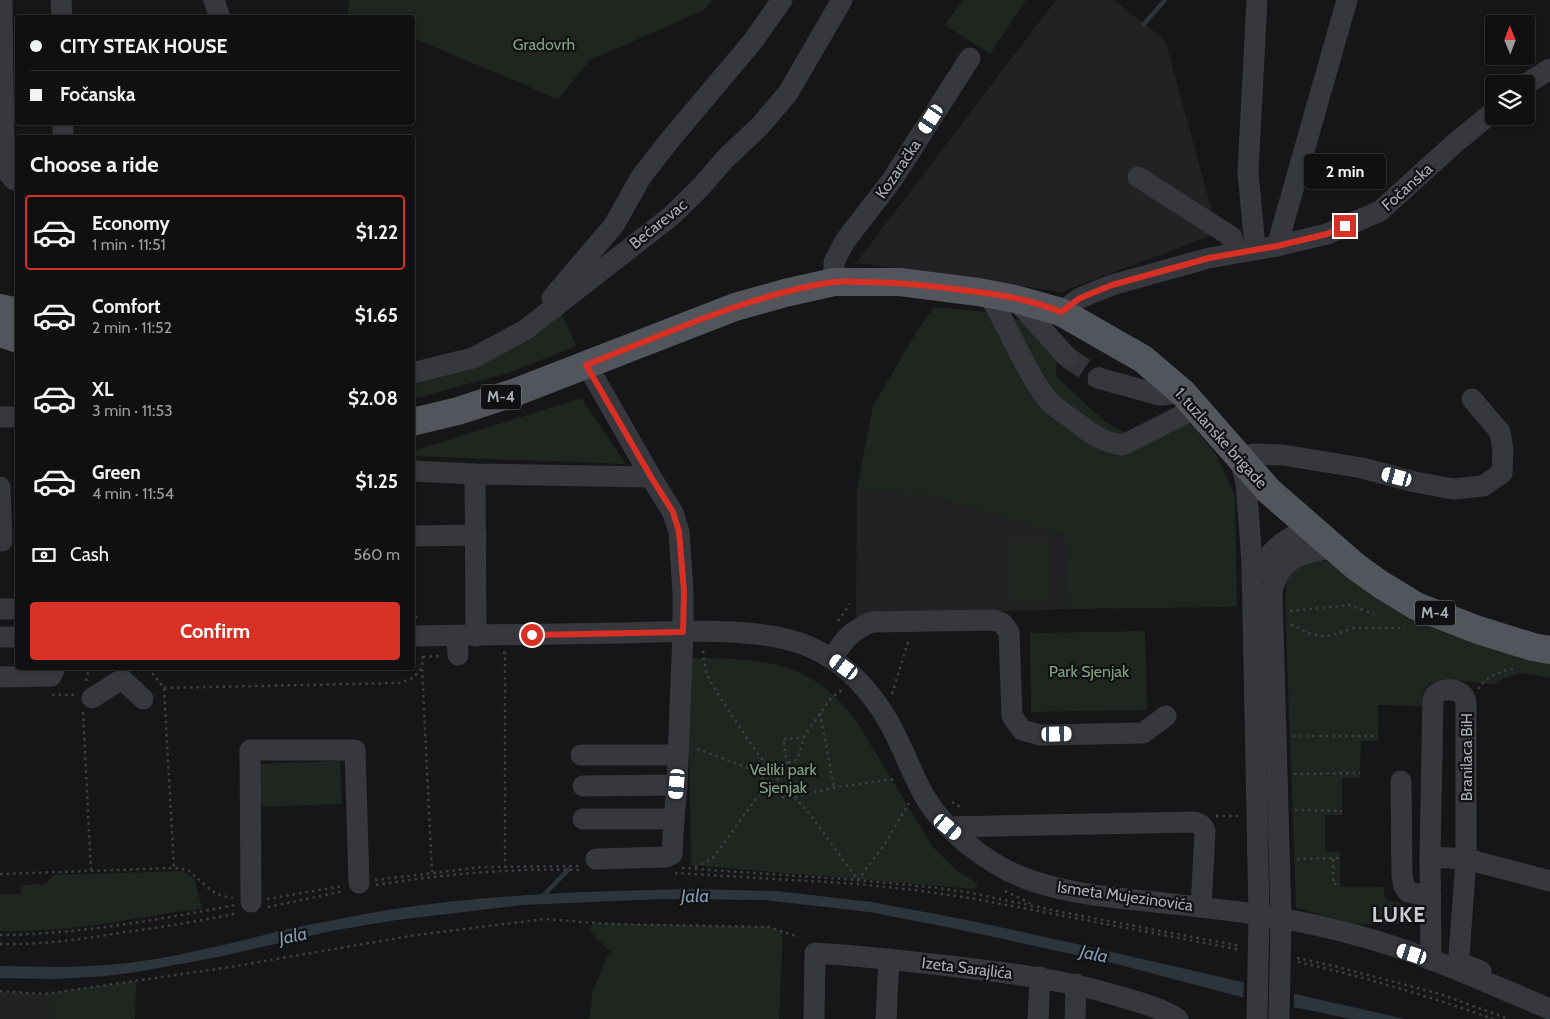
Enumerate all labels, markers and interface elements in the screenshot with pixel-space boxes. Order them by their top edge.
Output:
north arrow [1485,15,1535,65]
map controls [1485,15,1535,125]
text: CITY STEAK HOUSE [60,35,227,58]
park label: Gradovrh [513,35,575,54]
button: layers [1485,75,1535,125]
text: Fočanska [60,83,135,106]
car [916,102,945,136]
street label: Kozaračka [871,136,925,202]
text: Choose a ride [30,151,159,178]
callout: 2 min [1304,154,1386,188]
street label: Fočanska [1378,159,1437,215]
text: 2 min [1326,162,1364,181]
street label: Bećarevac [625,195,691,253]
icon: car [32,210,77,255]
text: Economy [92,212,170,235]
route end [1334,215,1356,237]
text: $1.22 [356,221,398,244]
text: 1 min · 11:51 [92,235,166,254]
icon: car [32,293,77,338]
text: Comfort [92,295,161,318]
text: $1.65 [355,304,398,327]
text: 2 min · 11:52 [92,318,172,337]
icon: car [32,376,77,421]
text: XL [92,378,113,401]
road number: M-4 [481,384,521,410]
street label: 1. tuzlanske brigade [1171,384,1271,492]
text: $2.08 [348,387,398,410]
text: 3 min · 11:53 [92,401,173,420]
icon: car [32,459,77,504]
text: Green [92,461,141,484]
car [1380,466,1413,488]
text: $1.25 [355,470,398,493]
text: 4 min · 11:54 [92,484,174,503]
icon: cash [30,541,58,569]
text: Cash [70,543,109,566]
text: 560 m [353,545,400,564]
road number: M-4 [1415,600,1455,626]
button: Confirm [30,602,400,660]
route start [521,624,543,646]
car [827,652,860,682]
park label: Park Sjenjak [1049,662,1130,681]
street label: Branilaca BiH [1457,713,1476,801]
car [1041,726,1072,742]
park label: Veliki park Sjenjak [749,760,817,797]
car [668,768,685,800]
car [931,812,964,842]
street label: Ismeta Mujezinovića [1056,877,1194,915]
water label: Jala [679,885,709,907]
district label: LUKE [1372,902,1426,927]
water label: Jala [275,922,309,950]
water label: Jala [1076,940,1110,968]
car [1395,942,1428,966]
street label: Izeta Sarajlića [921,953,1014,983]

